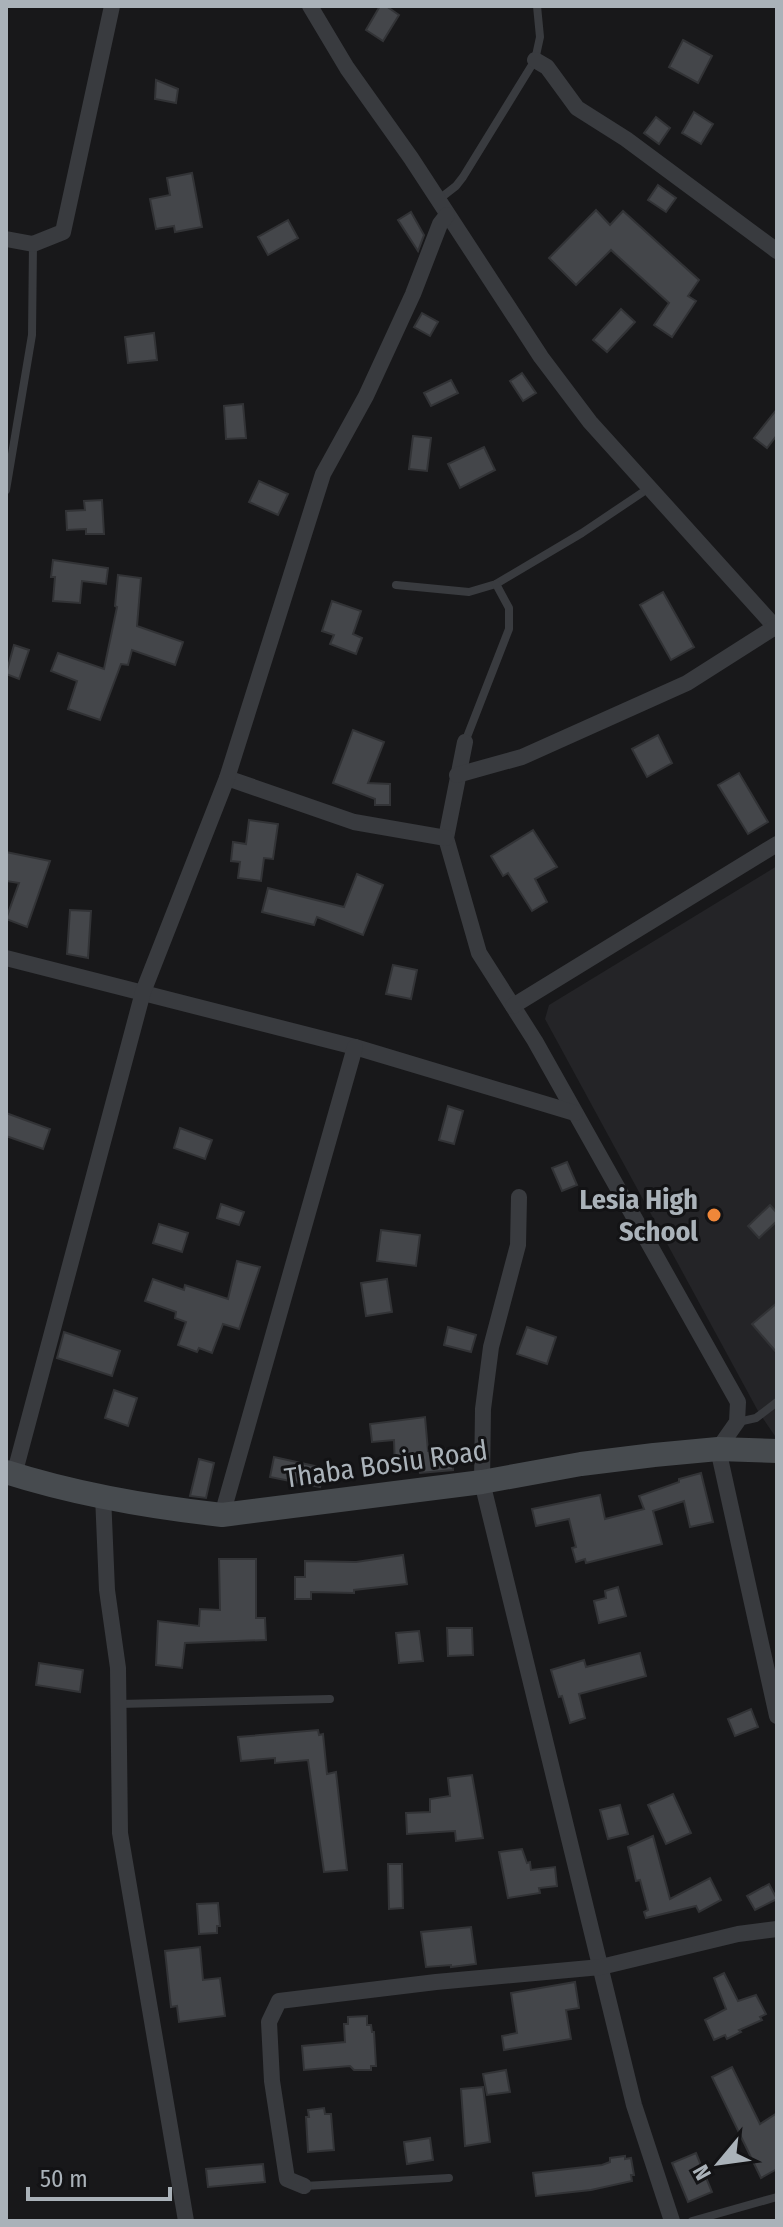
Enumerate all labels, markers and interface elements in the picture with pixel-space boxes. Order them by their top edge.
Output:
place label: Lesia High School [579,1183,698,1248]
marker: Lesia High School [705,1206,723,1224]
street label: Thaba Bosiu Road [282,1433,490,1495]
north arrow [679,2123,759,2203]
scale bar [28,2151,170,2201]
text: N [687,2160,717,2185]
text: 50 m [40,2165,88,2193]

